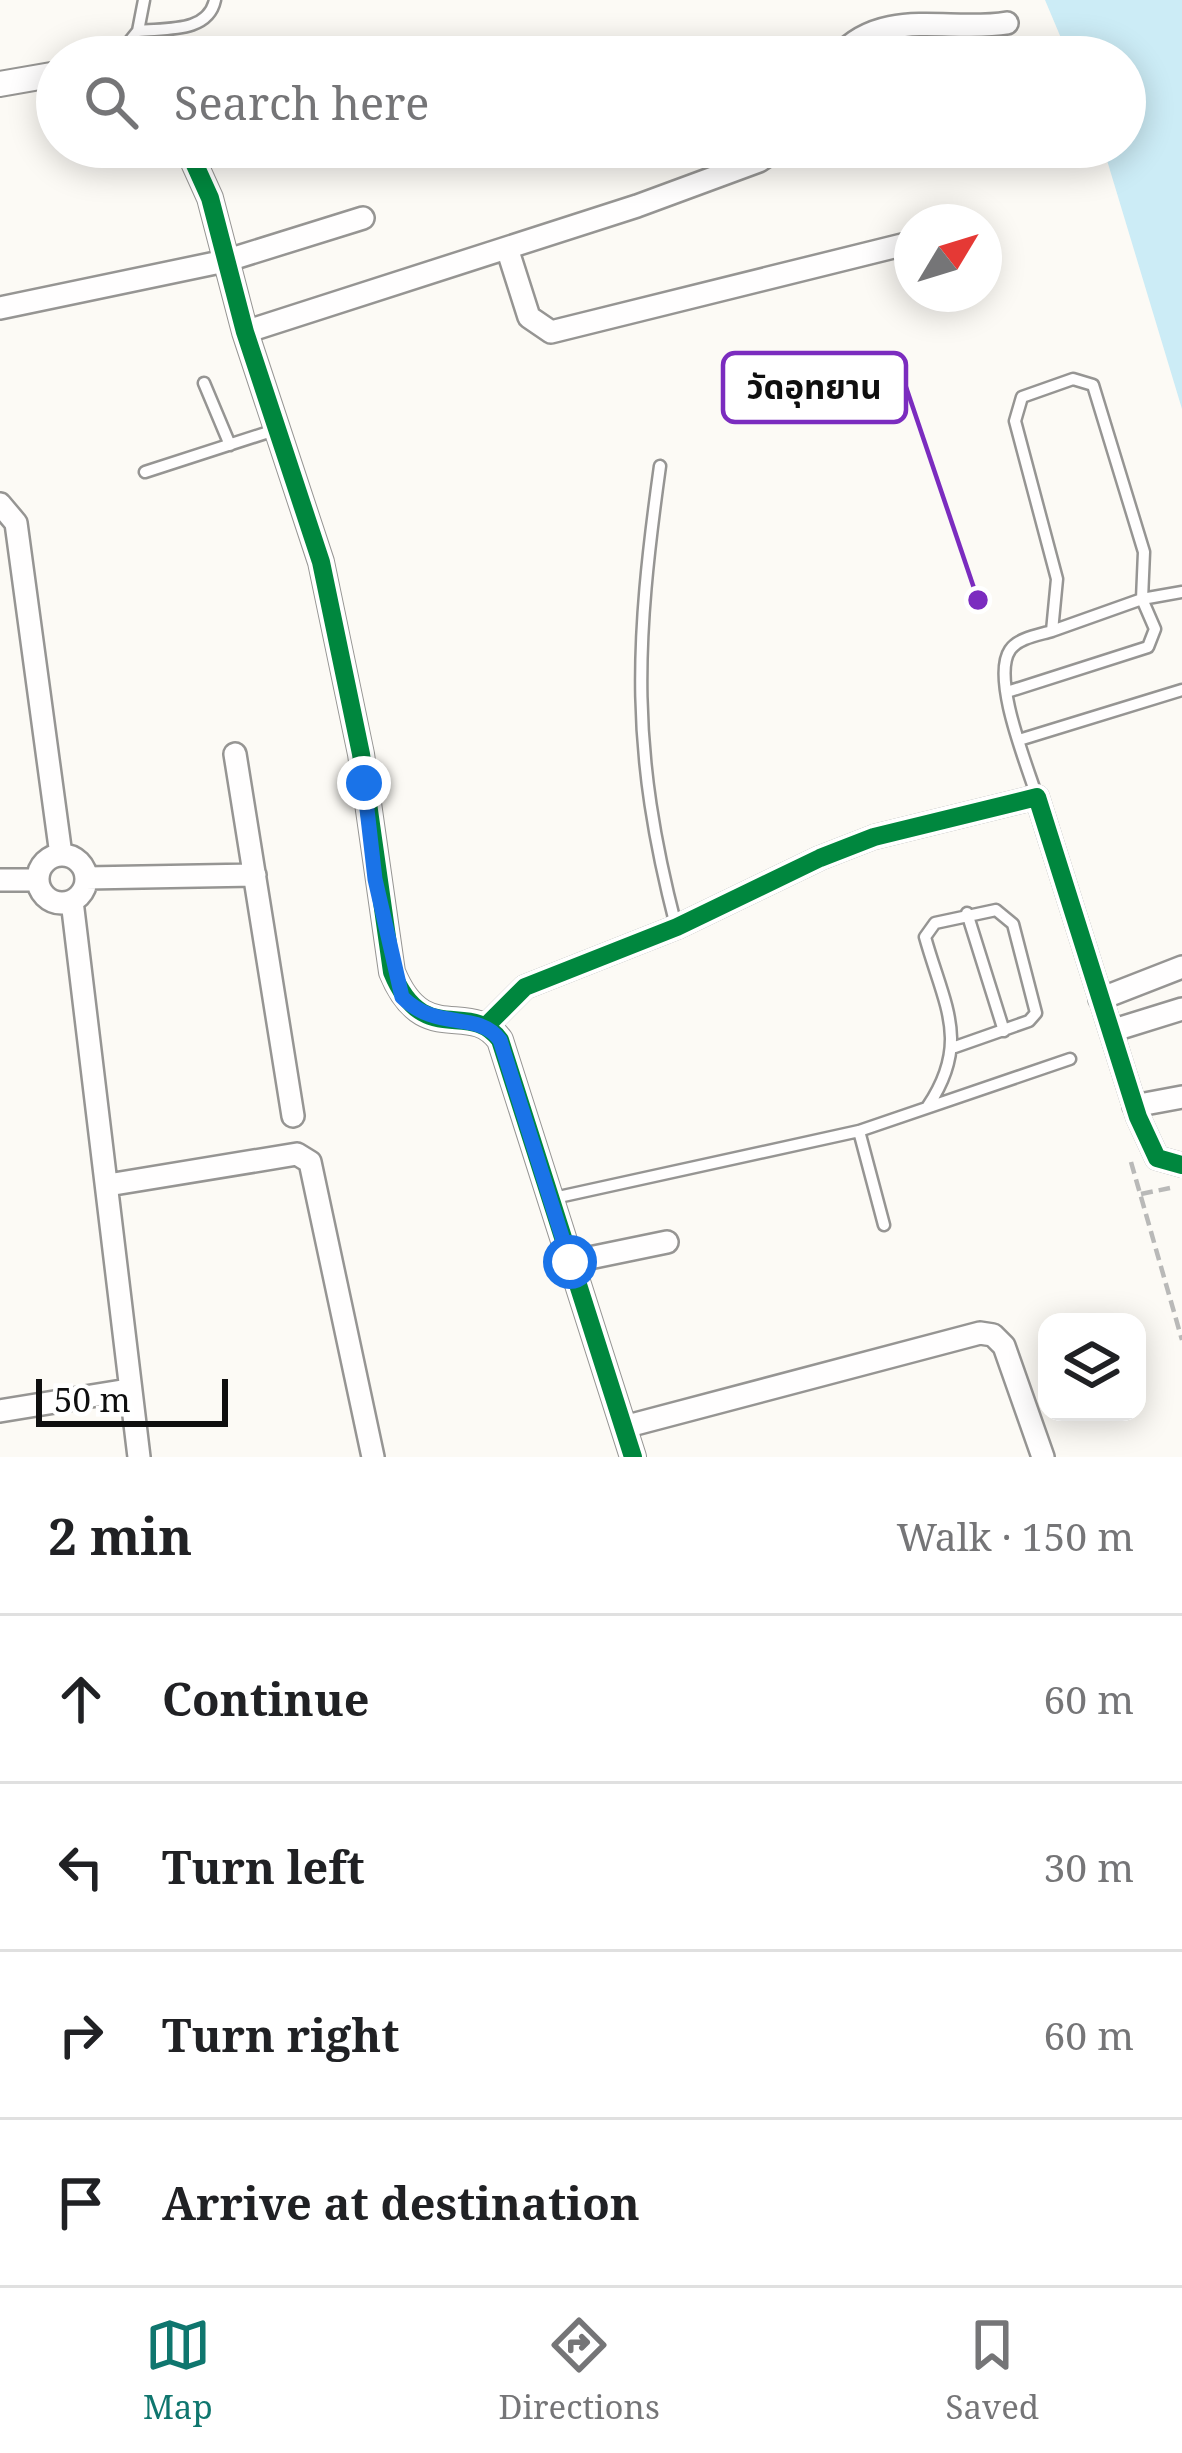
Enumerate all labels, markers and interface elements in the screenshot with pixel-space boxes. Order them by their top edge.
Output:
search box [36,36,1146,168]
icon: search [78,69,144,135]
text: Search here [174,72,429,133]
north arrow [894,204,1002,312]
callout: วัดอุทยาน [723,353,906,422]
text: วัดอุทยาน [747,364,881,409]
route end [337,756,391,810]
route start [543,1235,597,1289]
map controls [1038,1313,1146,1421]
button: layers [1038,1313,1146,1421]
scale bar [36,1373,228,1426]
text: 50 m [54,1377,131,1422]
text: 2 min [48,1500,192,1570]
text: Walk · 150 m [897,1509,1134,1562]
icon: ahead [48,1666,114,1732]
text: Continue [162,1668,370,1729]
text: 60 m [1043,1672,1134,1725]
icon: left [48,1834,114,1900]
text: Turn left [162,1836,365,1897]
text: 30 m [1043,1840,1134,1893]
icon: right [48,2002,114,2068]
text: Turn right [162,2004,399,2065]
text: 60 m [1043,2008,1134,2061]
icon: arrive [48,2170,114,2236]
text: Arrive at destination [162,2172,640,2233]
tab: Map [143,2312,213,2429]
tab: Directions [498,2312,660,2429]
tab: Saved [946,2312,1039,2429]

